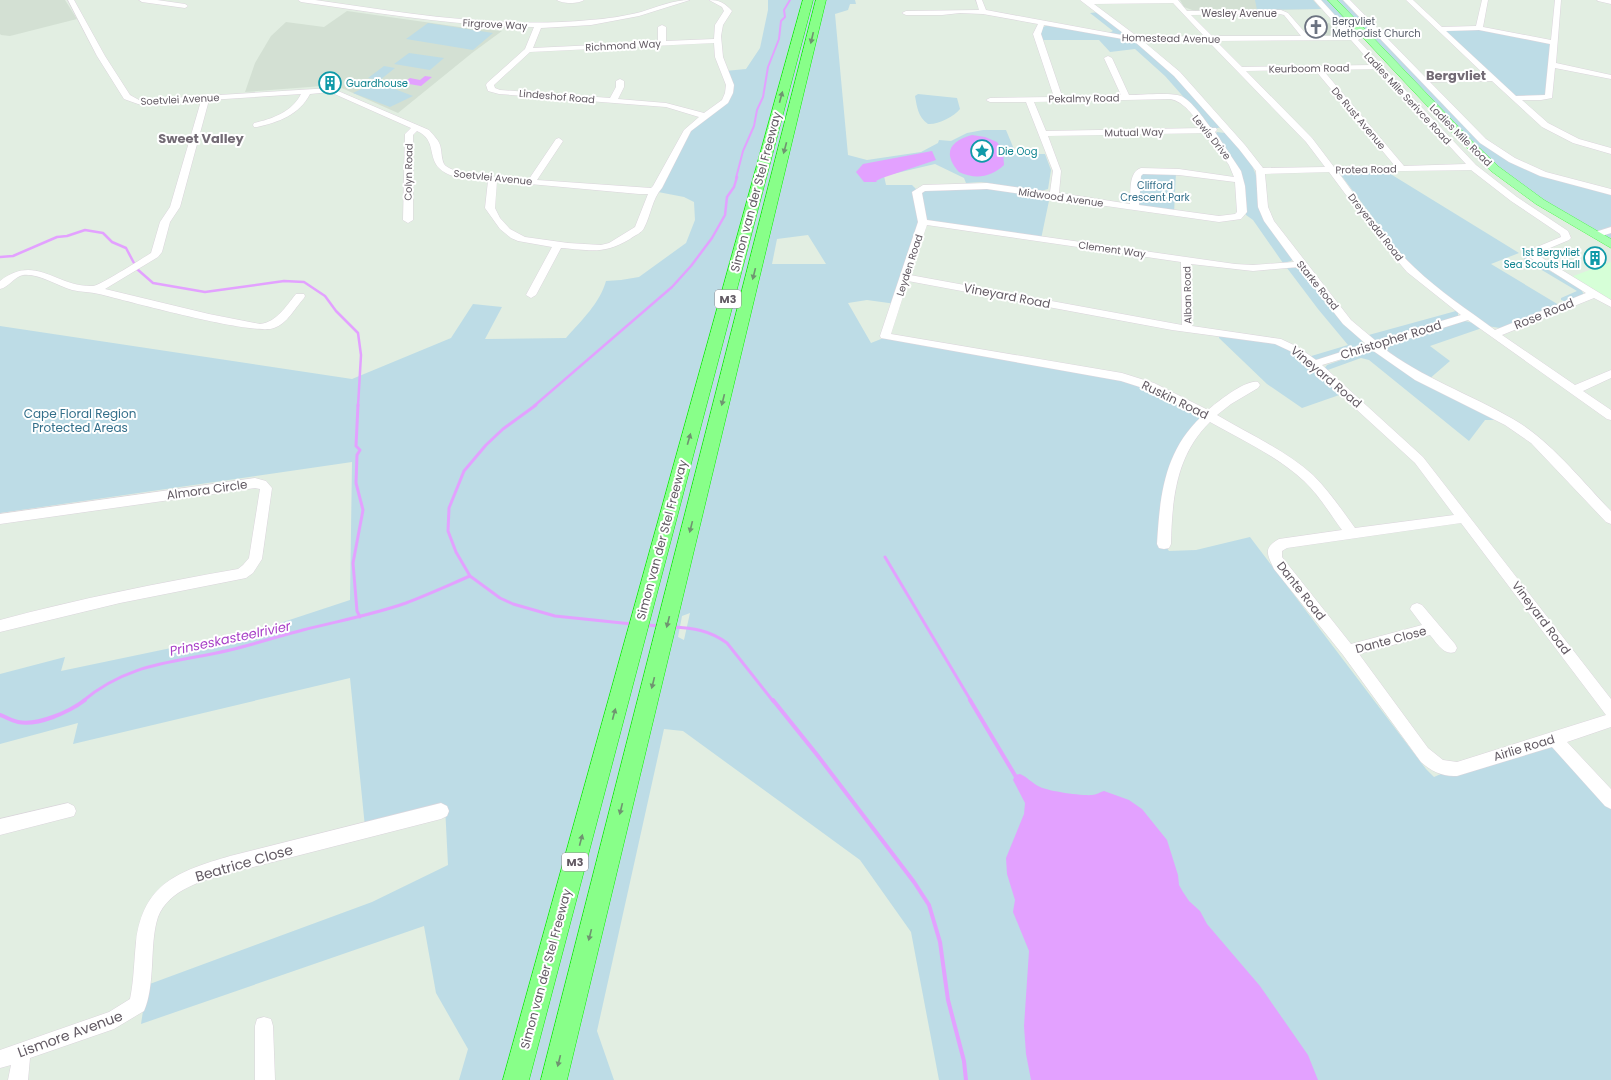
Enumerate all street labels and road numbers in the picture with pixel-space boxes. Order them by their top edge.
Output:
street label: Wesley Avenue [1201,6,1277,21]
street label: Firgrove Way [462,15,528,34]
street label: Homestead Avenue [1122,30,1220,47]
street label: Richmond Way [585,36,662,55]
street label: Ladies Mile Serivce Road [1361,49,1455,148]
street label: Keurboom Road [1268,60,1350,77]
street label: De Rust Avenue [1328,84,1389,153]
street label: Lindeshof Road [518,86,596,107]
street label: Soetvlei Avenue [140,90,220,109]
street label: Pekalmy Road [1048,90,1120,107]
street label: Ladies Mile Road [1426,101,1495,170]
street label: Simon van der Stel Freeway [726,110,785,274]
street label: Lewis Drive [1189,112,1234,163]
street label: Mutual Way [1104,124,1164,141]
street label: Colyn Road [401,143,416,201]
street label: Protea Road [1335,161,1397,178]
street label: Soetvlei Avenue [453,166,533,189]
street label: Midwood Avenue [1017,184,1104,211]
street label: Dreyersdal Road [1344,190,1407,264]
street label: Leyden Road [892,232,927,298]
street label: Clement Way [1077,237,1147,262]
street label: Starke Road [1293,257,1342,313]
street label: Alban Road [1179,266,1196,324]
street label: Vineyard Road [962,279,1052,312]
road number: M3 [715,290,741,308]
street label: Rose Road [1511,294,1576,333]
street label: Christopher Road [1338,316,1443,363]
street label: Vineyard Road [1287,342,1366,411]
street label: Ruskin Road [1139,376,1212,423]
street label: Simon van der Stel Freeway [632,458,691,622]
street label: Almora Circle [166,475,248,504]
street label: Dante Road [1273,558,1330,624]
street label: Vineyard Road [1508,577,1575,658]
street label: Dante Close [1353,622,1428,657]
street label: Airlie Road [1491,730,1557,765]
street label: Beatrice Close [193,839,295,886]
road number: M3 [562,853,588,871]
street label: Simon van der Stel Freeway [516,887,575,1051]
street label: Lismore Avenue [15,1006,126,1062]

